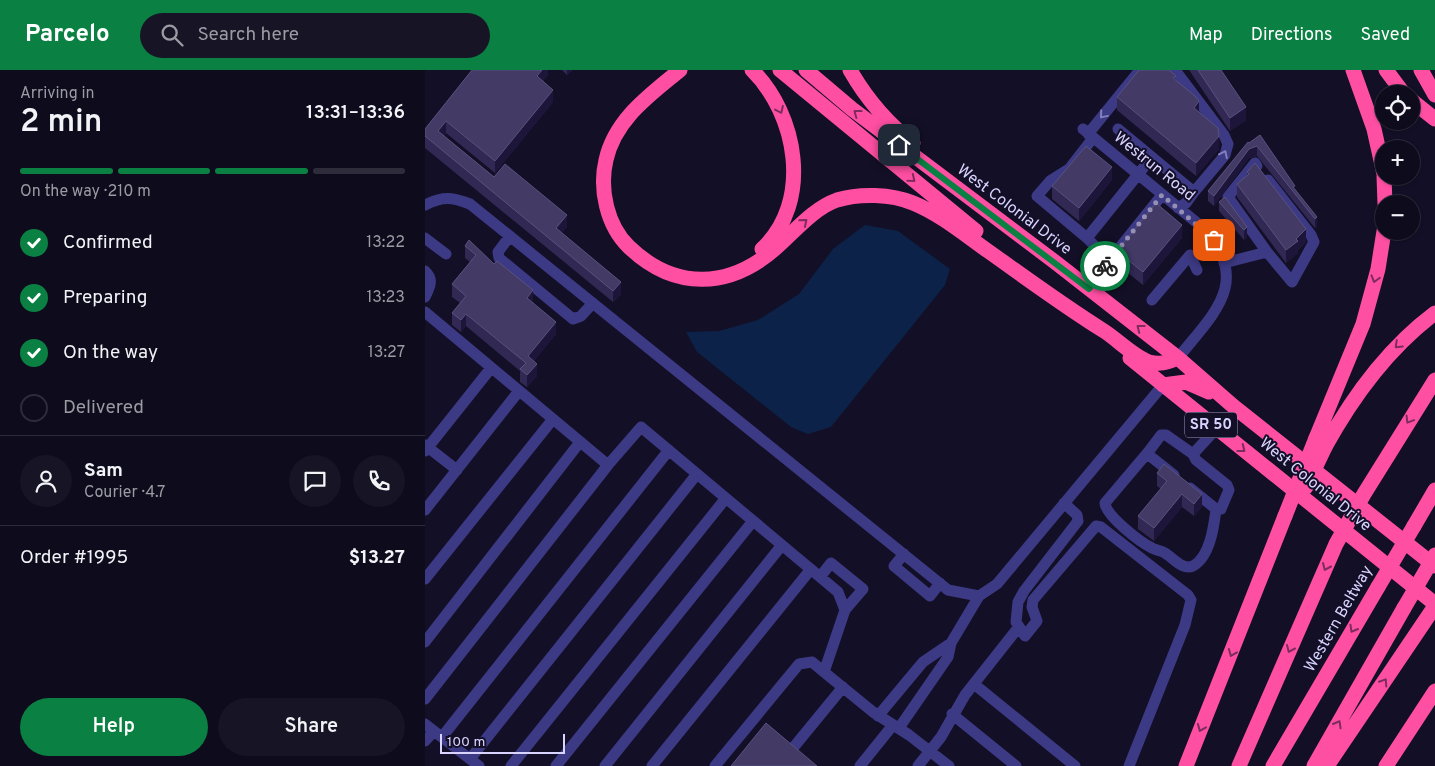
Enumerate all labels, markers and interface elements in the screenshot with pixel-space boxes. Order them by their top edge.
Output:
search box [140,13,490,58]
text: Parcelo [25,20,110,50]
icon: search [158,21,186,49]
text: Search here [198,23,299,47]
text: Map [1189,24,1223,47]
text: Directions [1251,24,1333,47]
text: Saved [1361,24,1410,47]
text: Arriving in [20,84,95,104]
map controls [1375,85,1420,240]
button: locate [1375,85,1420,130]
text: 13:31–13:36 [306,101,405,125]
text: 2 min [20,103,102,143]
one-way arrow [773,104,783,113]
one-way arrow [1100,109,1108,118]
one-way arrow [854,111,863,119]
pin [878,124,920,166]
street label: Westrun Road [1109,128,1199,206]
icon: home [885,131,913,159]
button: + [1375,140,1420,185]
one-way arrow [1218,150,1228,159]
street label: West Colonial Drive [953,160,1075,260]
one-way arrow [906,173,915,181]
text: On the way · 210 m [20,182,151,202]
button: − [1375,195,1420,240]
one-way arrow [799,219,808,228]
pin [1193,219,1235,261]
icon: bag [1200,226,1228,254]
icon: check [20,229,48,257]
text: Confirmed [63,231,153,255]
text: 13:22 [366,233,405,253]
courier [1080,241,1130,291]
icon: bike [1091,252,1119,280]
one-way arrow [1371,275,1381,283]
icon: check [20,284,48,312]
text: Preparing [63,286,147,310]
text: 13:23 [366,288,405,308]
one-way arrow [1136,325,1145,334]
icon: check [20,339,48,367]
one-way arrow [1395,339,1404,348]
text: On the way [63,341,158,365]
text: 13:27 [368,343,405,363]
text: Delivered [63,396,144,420]
road number: SR 50 [1185,412,1237,438]
one-way arrow [1405,415,1415,424]
street label: West Colonial Drive [1255,434,1375,536]
one-way arrow [1236,443,1245,451]
button: person [20,455,72,507]
button: chat [289,455,341,507]
button: phone [353,455,405,507]
text: Sam [84,459,123,483]
text: Courier · 4.7 [84,483,165,503]
text: Order #1995 [20,546,128,570]
text: $13.27 [349,546,405,570]
street label: Western Beltway [1300,562,1378,676]
one-way arrow [1321,562,1332,571]
one-way arrow [1350,624,1360,633]
one-way arrow [1285,644,1296,653]
one-way arrow [1228,648,1238,657]
one-way arrow [1378,679,1387,688]
button: Help [20,698,208,756]
button: Share [218,698,405,756]
one-way arrow [1331,720,1341,729]
one-way arrow [1197,723,1208,732]
scale bar [440,731,565,754]
text: 100 m [447,734,485,751]

